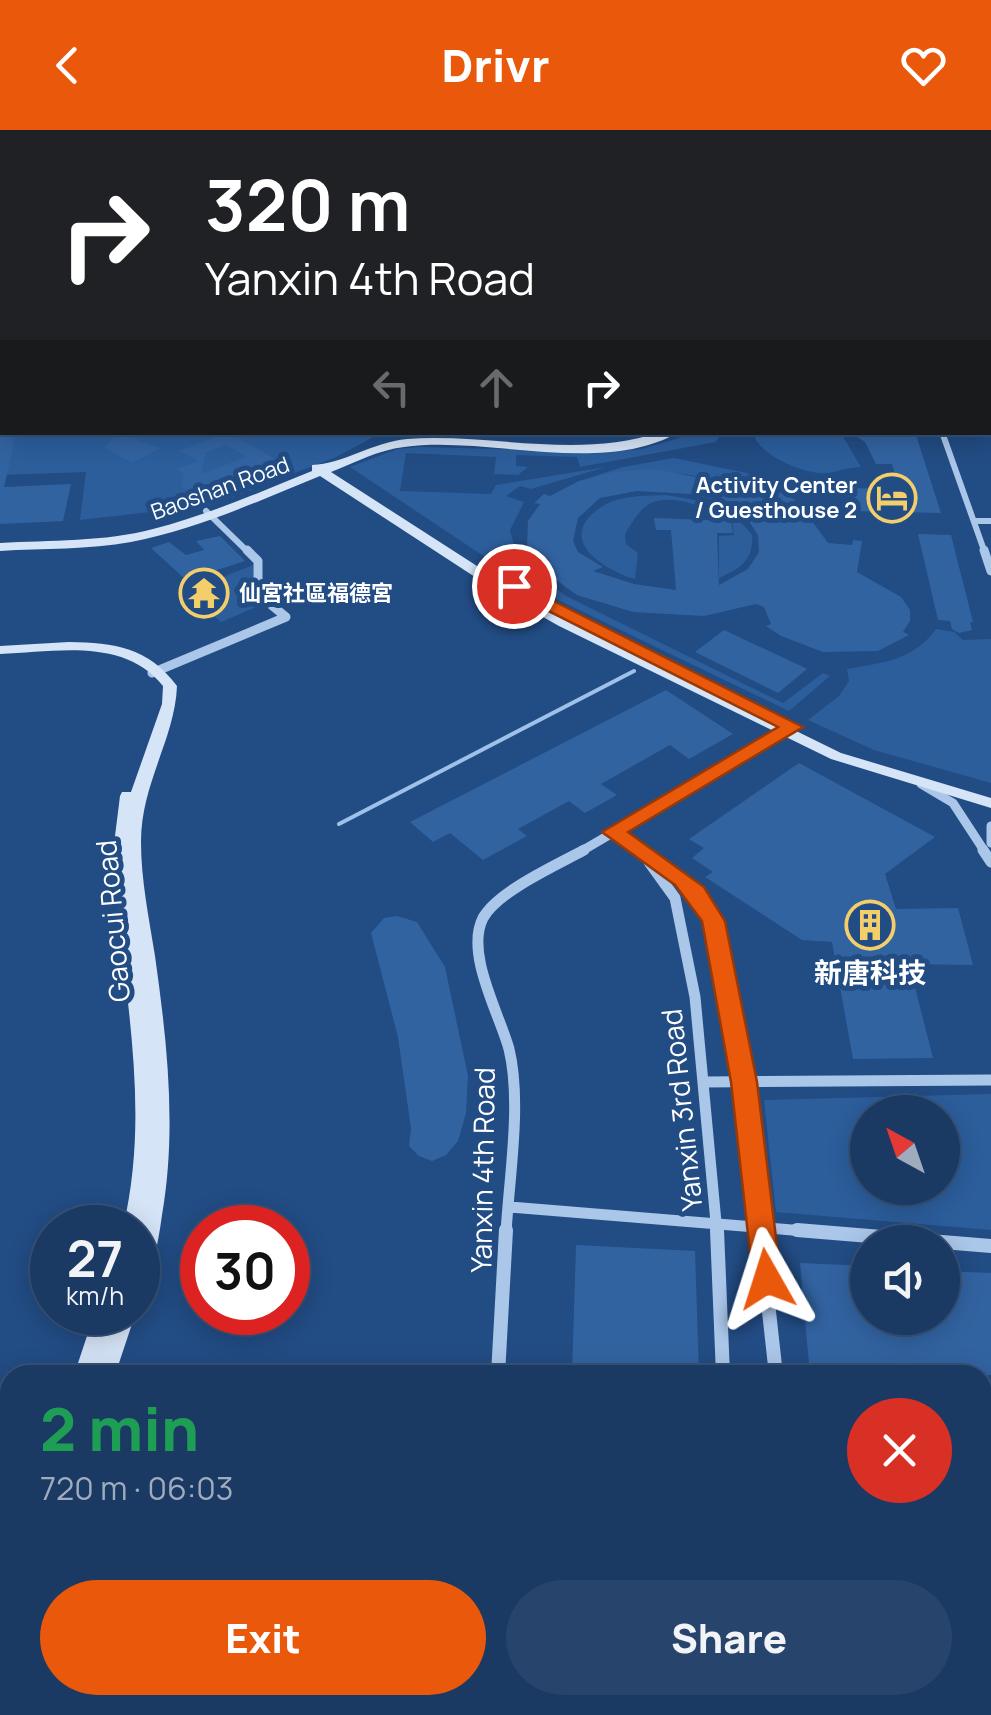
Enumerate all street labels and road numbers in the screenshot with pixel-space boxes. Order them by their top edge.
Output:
street label: Baoshan Road [147,449,293,527]
street label: Gaocui Road [86,838,138,1004]
street label: Yanxin 3rd Road [652,1007,710,1213]
street label: Yanxin 4th Road [461,1067,503,1273]

